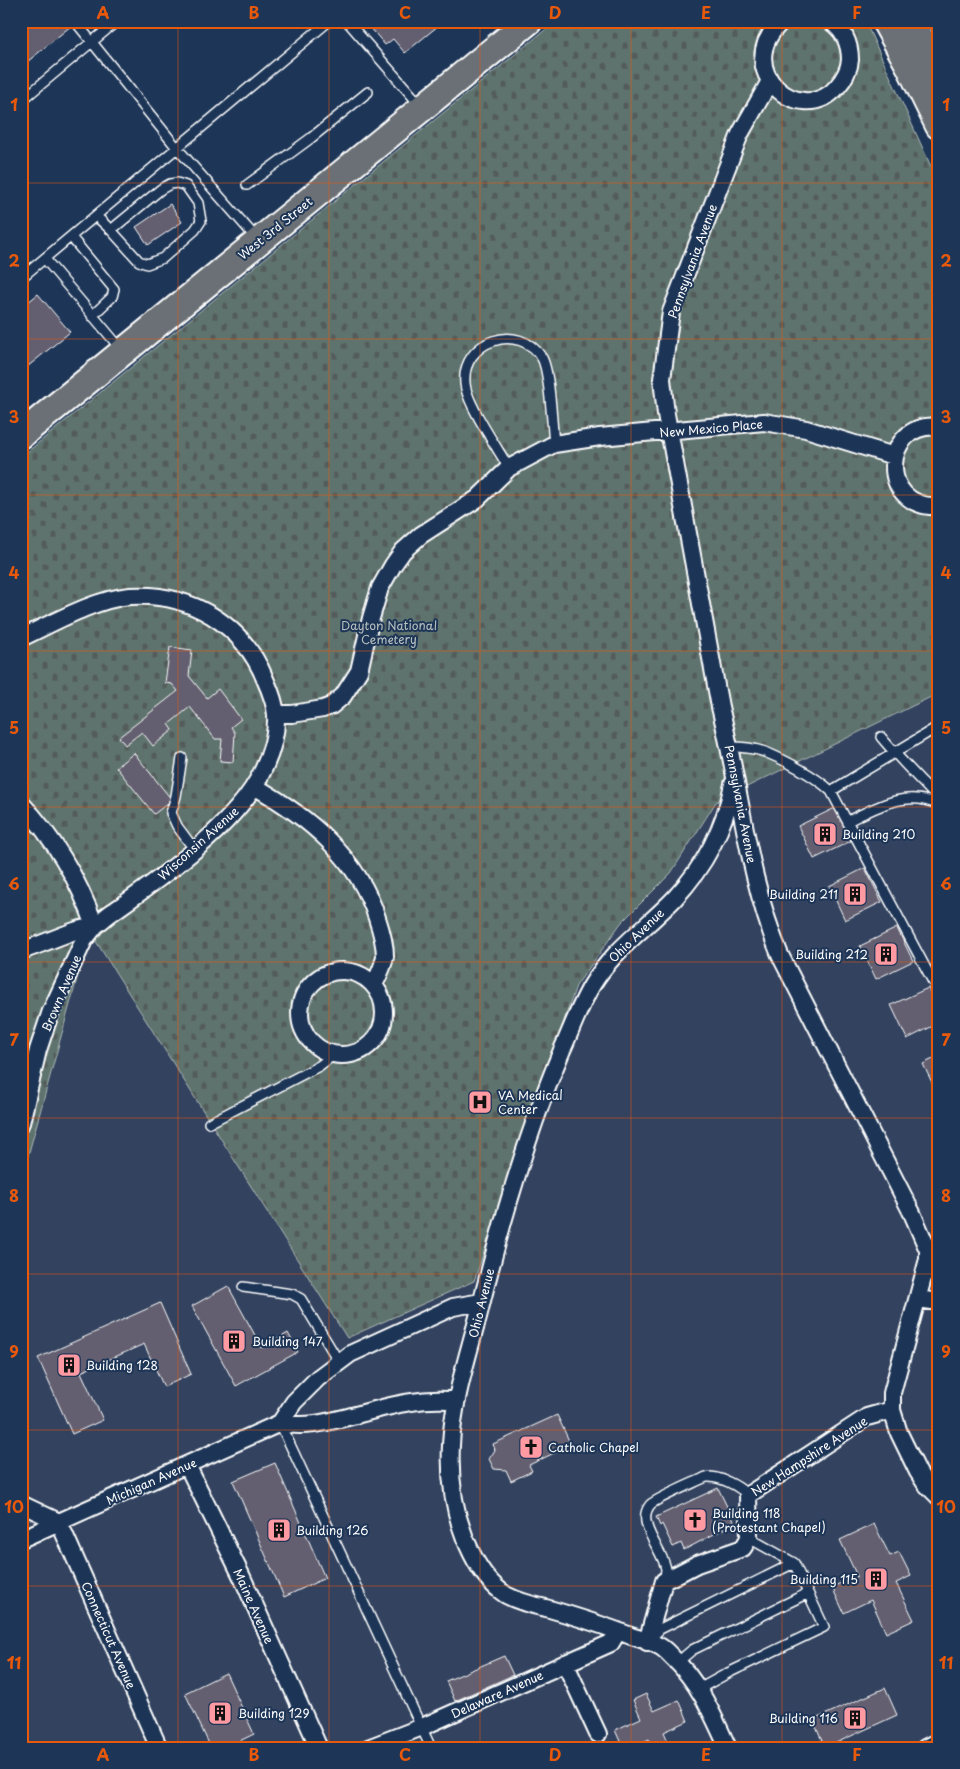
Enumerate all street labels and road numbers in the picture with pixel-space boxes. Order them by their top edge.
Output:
street label: West 3rd Street [234,192,316,264]
street label: Pennsylvania Avenue [663,201,721,321]
street label: New Mexico Place [659,415,763,441]
street label: Pennsylvania Avenue [721,743,761,865]
street label: Wisconsin Avenue [154,802,243,884]
street label: Ohio Avenue [604,904,668,966]
street label: Brown Avenue [37,951,86,1034]
street label: Ohio Avenue [464,1266,498,1340]
street label: New Hampshire Avenue [747,1411,871,1500]
street label: Michigan Avenue [103,1453,199,1509]
street label: Maine Avenue [229,1566,279,1647]
street label: Connecticut Avenue [77,1578,141,1692]
street label: Delaware Avenue [448,1665,546,1722]

